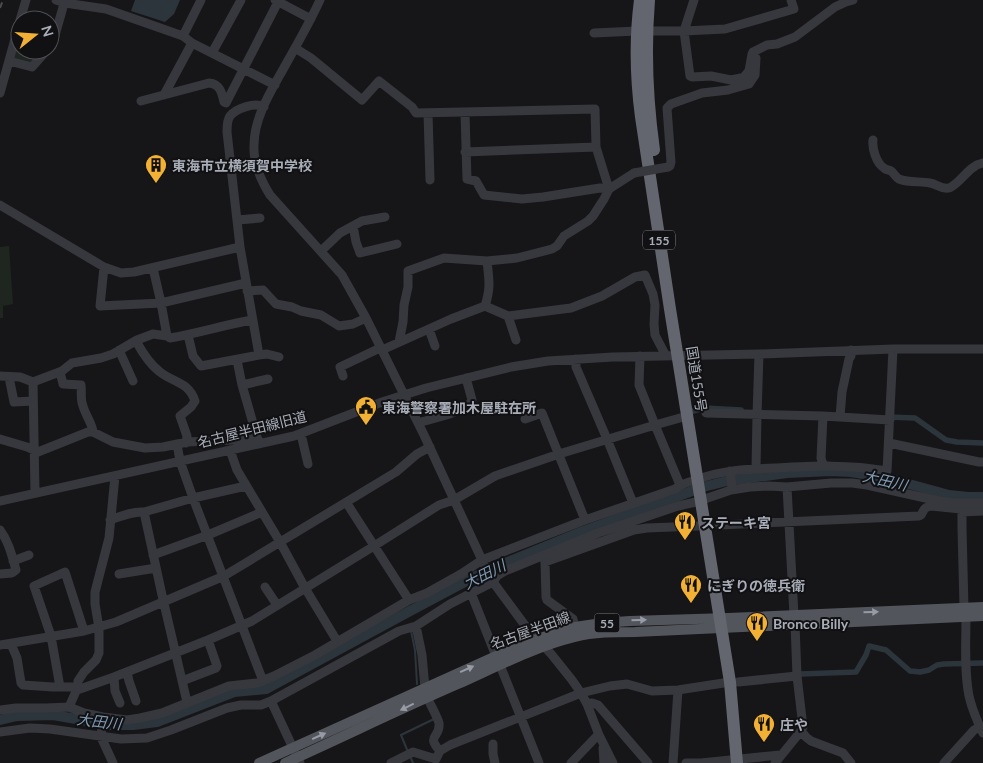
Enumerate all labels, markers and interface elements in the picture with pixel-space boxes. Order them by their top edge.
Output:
north arrow [10,10,60,60]
text: N [38,23,58,39]
building icon: 東海市立横須賀中学校 [144,153,168,184]
place label: 東海市立横須賀中学校 [172,157,312,174]
road number: 155 [643,230,675,250]
street label: 国道155号 [683,345,711,413]
public building icon: 東海警察署加木屋駐在所 [354,395,378,426]
place label: 東海警察署加木屋駐在所 [382,399,536,416]
street label: 名古屋半田線旧道 [196,407,308,451]
water label: 大田川 [861,466,911,494]
restaurant icon: ステーキ宮 [673,510,697,541]
place label: ステーキ宮 [701,514,771,531]
water label: 大田川 [460,555,510,592]
restaurant icon: にぎりの徳兵衛 [679,573,703,604]
place label: にぎりの徳兵衛 [707,577,805,594]
one-way arrow [863,607,879,615]
street label: 名古屋半田線 [488,608,572,652]
restaurant icon: Bronco Billy [745,611,769,642]
road number: 55 [594,614,620,632]
place label: Bronco Billy [773,615,849,632]
one-way arrow [631,616,647,624]
one-way arrow [460,665,474,673]
one-way arrow [400,703,414,711]
water label: 大田川 [76,709,124,733]
restaurant icon: 庄や [752,712,776,743]
place label: 庄や [780,716,808,733]
one-way arrow [312,731,326,739]

